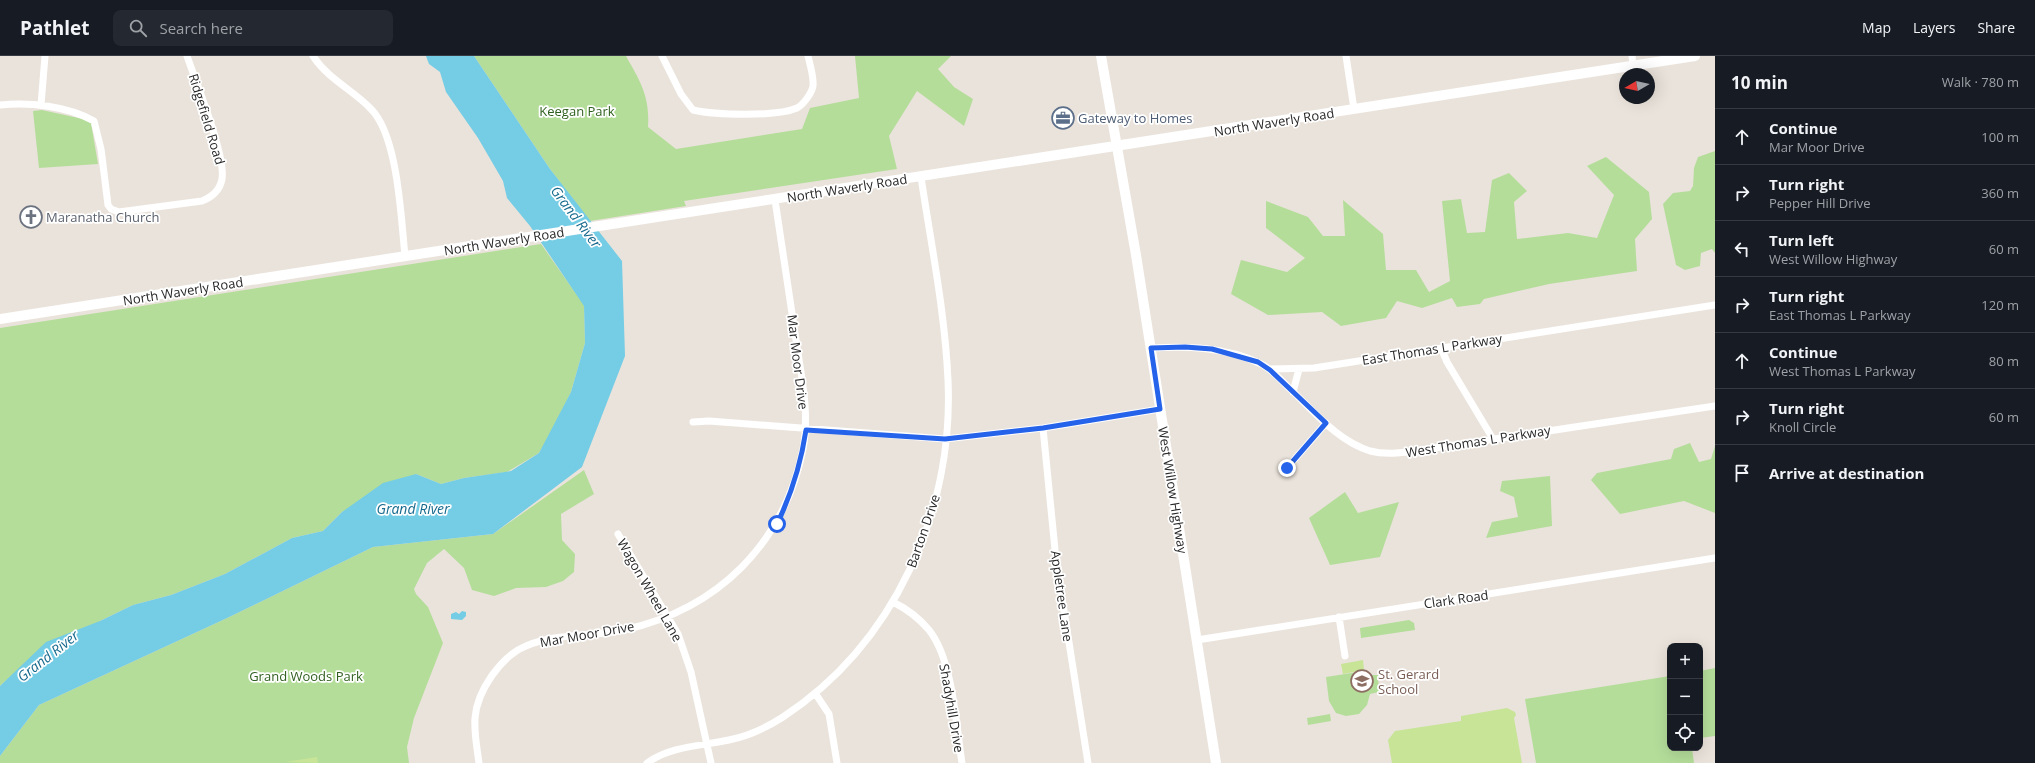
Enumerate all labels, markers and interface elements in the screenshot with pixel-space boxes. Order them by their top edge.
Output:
search box [113,10,393,46]
text: Pathlet [20,15,89,41]
icon: search [127,17,149,39]
text: Search here [159,18,243,38]
text: Map [1862,18,1891,37]
text: Layers [1913,18,1955,37]
text: Share [1977,18,2015,37]
north arrow [1619,68,1655,104]
street label: Ridgefield Road [185,71,229,167]
text: 10 min [1731,71,1788,94]
text: Walk · 780 m [1942,73,2019,91]
park label: Keegan Park [539,102,615,120]
street label: North Waverly Road [1213,104,1335,140]
office icon: Gateway to Homes [1050,105,1076,131]
place label: Gateway to Homes [1078,109,1193,127]
text: Continue [1769,118,1837,138]
icon: ahead [1731,126,1753,148]
text: 100 m [1981,128,2019,146]
text: Mar Moor Drive [1769,138,1864,156]
street label: North Waverly Road [786,170,908,206]
text: Turn right [1769,174,1844,194]
water label: Grand River [547,182,606,252]
icon: right [1731,182,1753,204]
text: 360 m [1981,184,2019,202]
text: Pepper Hill Drive [1769,194,1871,212]
church icon: Maranatha Church [18,204,44,230]
place label: Maranatha Church [46,208,160,226]
street label: North Waverly Road [443,223,565,259]
text: Turn left [1769,230,1834,250]
icon: left [1731,238,1753,260]
text: 60 m [1989,240,2019,258]
text: West Willow Highway [1769,250,1897,268]
street label: North Waverly Road [122,273,244,309]
text: Turn right [1769,286,1844,306]
icon: right [1731,294,1753,316]
text: 120 m [1981,296,2019,314]
text: East Thomas L Parkway [1769,306,1911,324]
street label: Mar Moor Drive [783,314,813,410]
street label: East Thomas L Parkway [1361,329,1504,369]
text: Continue [1769,342,1837,362]
icon: ahead [1731,350,1753,372]
text: 80 m [1989,352,2019,370]
text: West Thomas L Parkway [1769,362,1915,380]
text: Turn right [1769,398,1844,418]
icon: right [1731,406,1753,428]
text: 60 m [1989,408,2019,426]
text: Knoll Circle [1769,418,1836,436]
street label: West Thomas L Parkway [1404,421,1552,461]
street label: West Willow Highway [1154,425,1192,555]
route end [1278,459,1296,477]
icon: arrive [1731,462,1753,484]
text: Arrive at destination [1769,463,1924,483]
street label: Barton Drive [902,492,944,570]
water label: Grand River [376,499,450,518]
route start [768,515,786,533]
street label: Wagon Wheel Lane [613,535,687,645]
street label: Appletree Lane [1047,549,1077,643]
street label: Clark Road [1422,586,1490,612]
street label: Mar Moor Drive [538,617,636,651]
water label: Grand River [13,625,83,686]
map controls [1667,643,1703,751]
button: + [1667,643,1703,679]
street label: Shadyhill Drive [935,662,969,754]
place label: St. Gerard School [1378,665,1439,698]
park label: Grand Woods Park [249,667,363,685]
school or university icon: St. Gerard School [1349,668,1375,694]
button: − [1667,679,1703,715]
button: locate [1667,715,1703,751]

